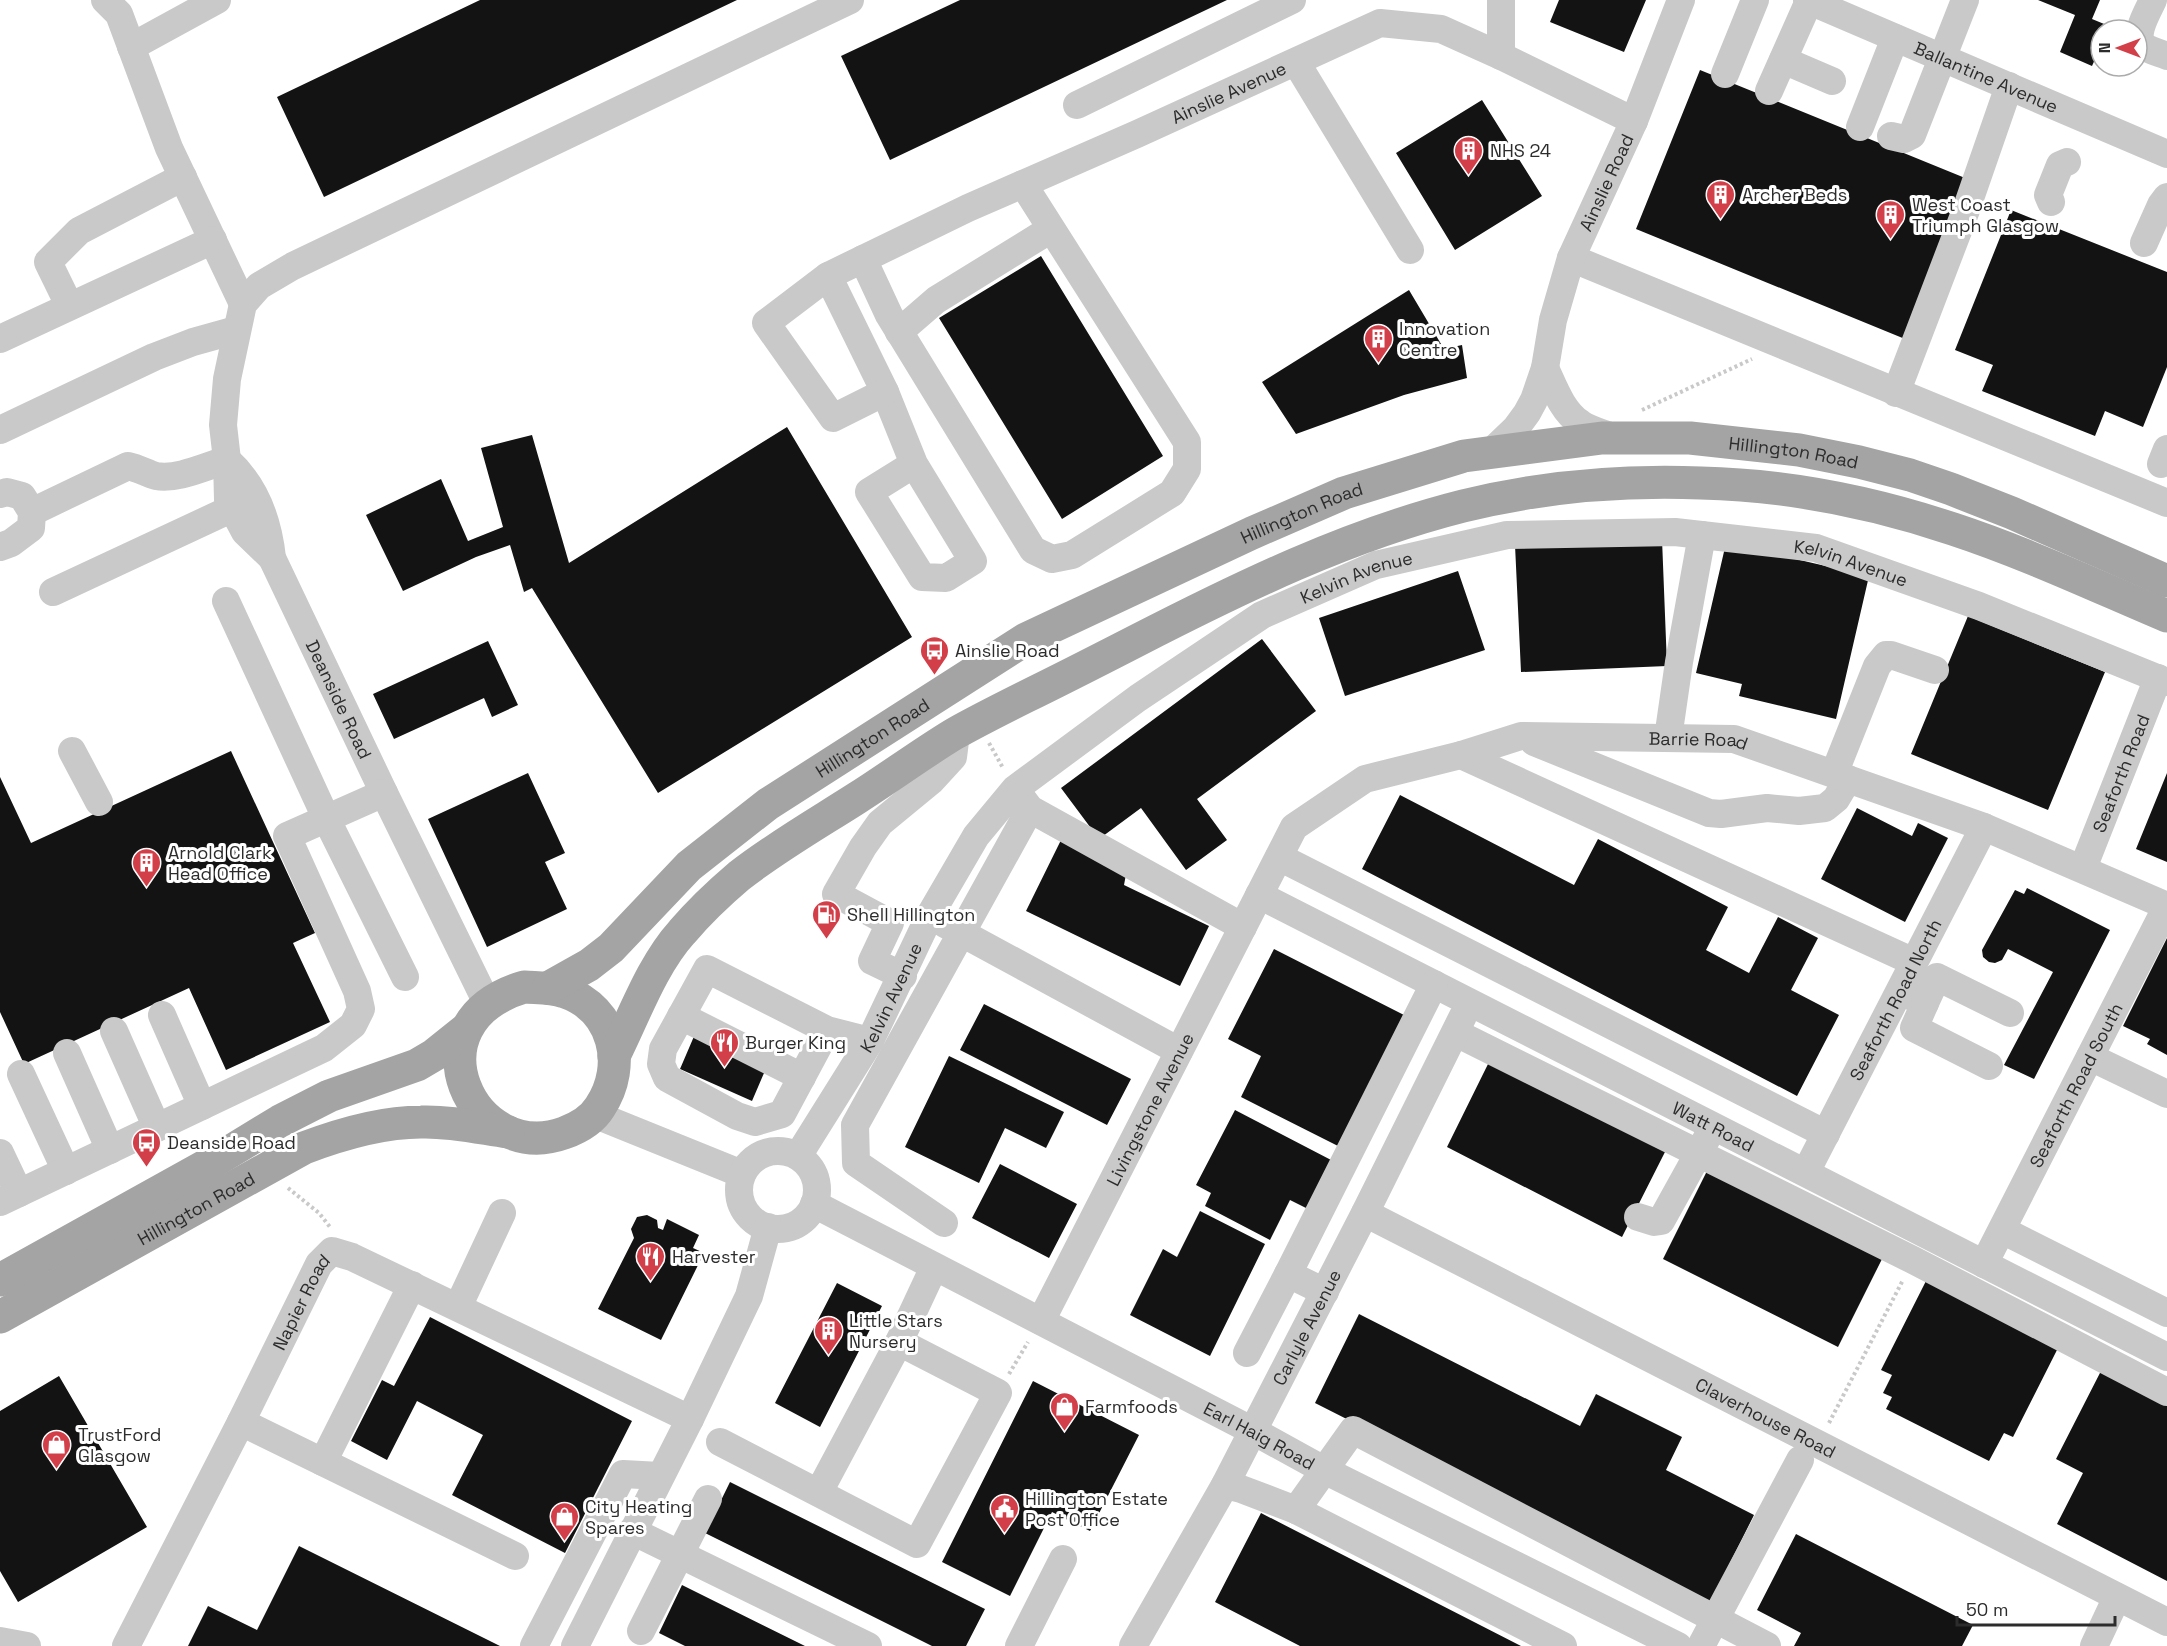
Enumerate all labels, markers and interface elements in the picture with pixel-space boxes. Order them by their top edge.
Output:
north arrow [2089,18,2149,78]
street label: Ballantine Avenue [1911,36,2062,118]
text: N [2094,43,2115,53]
street label: Ainslie Avenue [1167,56,1290,128]
street label: Ainslie Road [1574,130,1638,235]
building icon: NHS 24 [1453,134,1485,176]
place label: NHS 24 [1490,139,1551,162]
building icon: Archer Beds [1705,178,1737,220]
place label: Archer Beds [1742,183,1847,206]
place label: West Coast Triumph Glasgow [1912,193,2059,237]
building icon: West Coast Triumph Glasgow [1875,198,1907,240]
place label: Innovation Centre [1399,317,1490,361]
building icon: Innovation Centre [1362,322,1394,364]
street label: Hillington Road [1728,431,1861,473]
street label: Hillington Road [1236,476,1365,548]
street label: Kelvin Avenue [1793,534,1911,591]
street label: Kelvin Avenue [1296,546,1415,608]
bus stop icon: Ainslie Road [918,634,950,676]
street label: Deanside Road [301,636,377,763]
place label: Ainslie Road [955,639,1060,662]
street label: Hillington Road [811,692,934,782]
street label: Seaforth Road [2087,711,2154,836]
street label: Barrie Road [1648,726,1751,755]
place label: Arnold Clark Head Office [168,841,272,885]
building icon: Arnold Clark Head Office [131,846,163,888]
fuel station icon: Shell Hillington [810,898,842,940]
place label: Shell Hillington [847,903,975,926]
street label: Seaforth Road North [1844,915,1946,1084]
street label: Kelvin Avenue [854,939,927,1057]
street label: Seaforth Road South [2024,999,2127,1171]
restaurant icon: Burger King [708,1026,740,1068]
street label: Livingstone Avenue [1101,1029,1198,1190]
place label: Burger King [745,1031,846,1054]
street label: Watt Road [1669,1096,1758,1157]
bus stop icon: Deanside Road [130,1126,162,1168]
place label: Deanside Road [167,1131,296,1154]
street label: Hillington Road [133,1166,259,1250]
restaurant icon: Harvester [635,1240,667,1282]
place label: Harvester [672,1245,756,1268]
street label: Napier Road [267,1249,334,1354]
street label: Carlyle Avenue [1267,1265,1346,1389]
place label: Little Stars Nursery [849,1309,943,1353]
building icon: Little Stars Nursery [812,1314,844,1356]
street label: Claverhouse Road [1692,1372,1840,1463]
shop icon: Farmfoods [1048,1390,1080,1432]
place label: Farmfoods [1085,1395,1178,1418]
street label: Earl Haig Road [1200,1396,1319,1475]
place label: TrustFord Glasgow [78,1423,161,1467]
shop icon: TrustFord Glasgow [41,1428,73,1470]
place label: Hillington Estate Post Office [1025,1487,1168,1531]
public building icon: Hillington Estate Post Office [988,1492,1020,1534]
place label: City Heating Spares [585,1495,692,1539]
shop icon: City Heating Spares [548,1500,580,1542]
scale bar [1957,1589,2114,1627]
text: 50 m [1966,1598,2008,1621]

